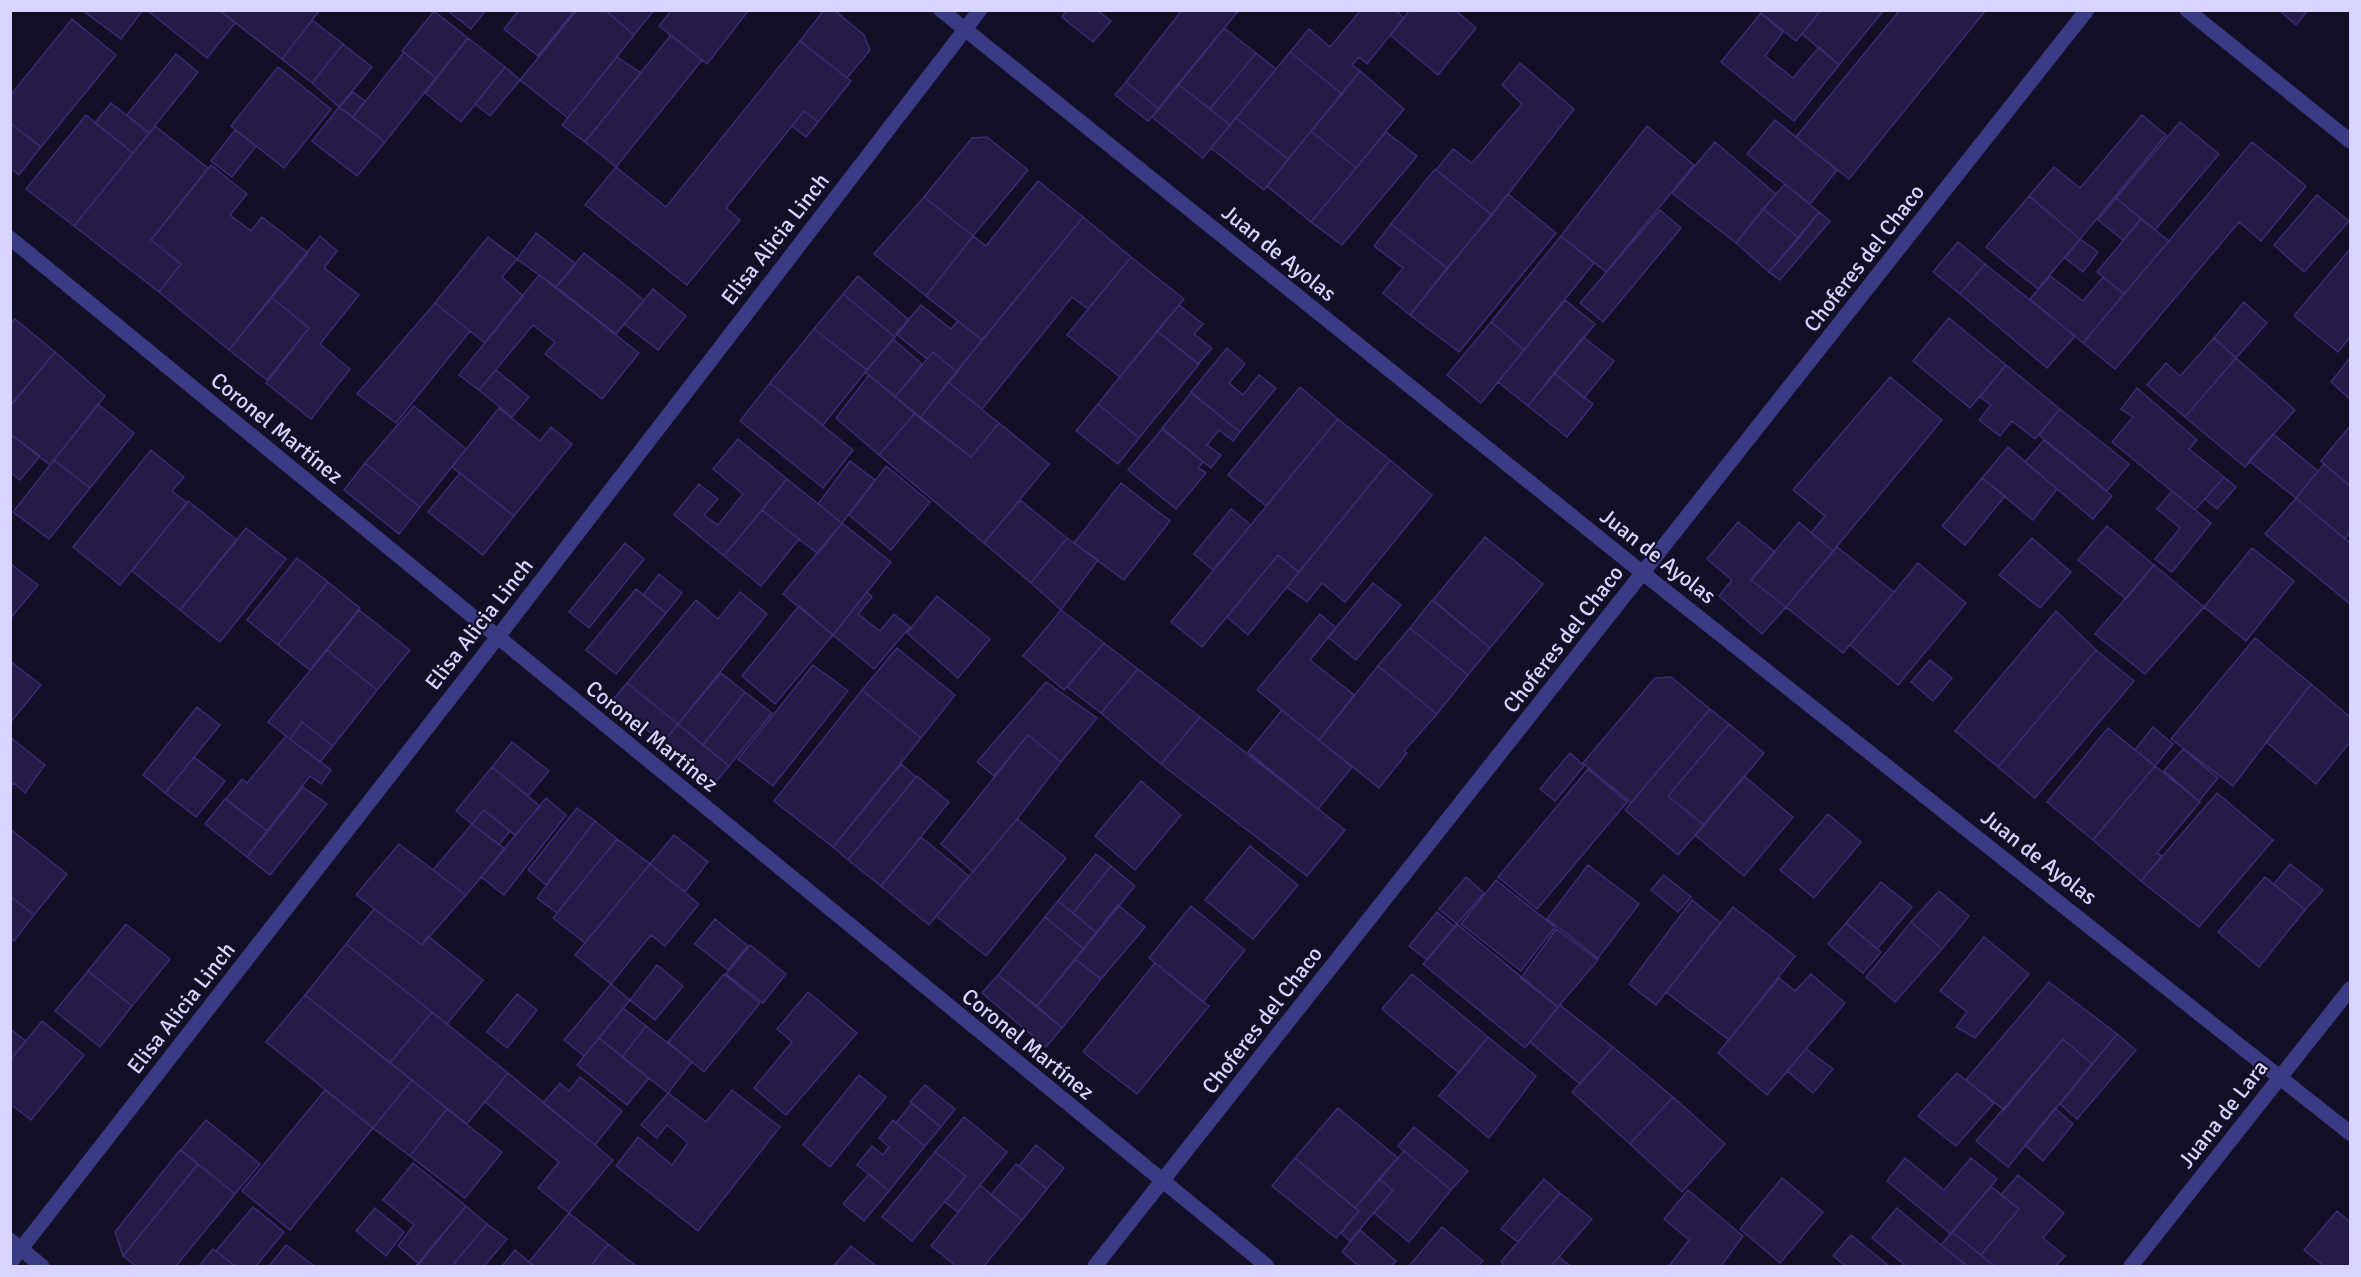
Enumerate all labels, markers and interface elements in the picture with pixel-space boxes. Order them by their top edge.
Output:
street label: Elisa Alicia Linch [715,168,835,310]
street label: Choferes del Chaco [1798,179,1930,337]
street label: Juan de Ayolas [1216,199,1342,307]
street label: Coronel Martínez [206,366,349,490]
street label: Juan de Ayolas [1595,502,1721,610]
street label: Elisa Alicia Linch [419,553,539,695]
street label: Choferes del Chaco [1497,560,1629,718]
street label: Coronel Martínez [581,674,724,798]
street label: Juan de Ayolas [1976,803,2102,911]
street label: Elisa Alicia Linch [121,937,241,1079]
street label: Choferes del Chaco [1196,941,1328,1099]
street label: Coronel Martínez [957,982,1100,1106]
street label: Juana de Lara [2172,1054,2274,1174]

